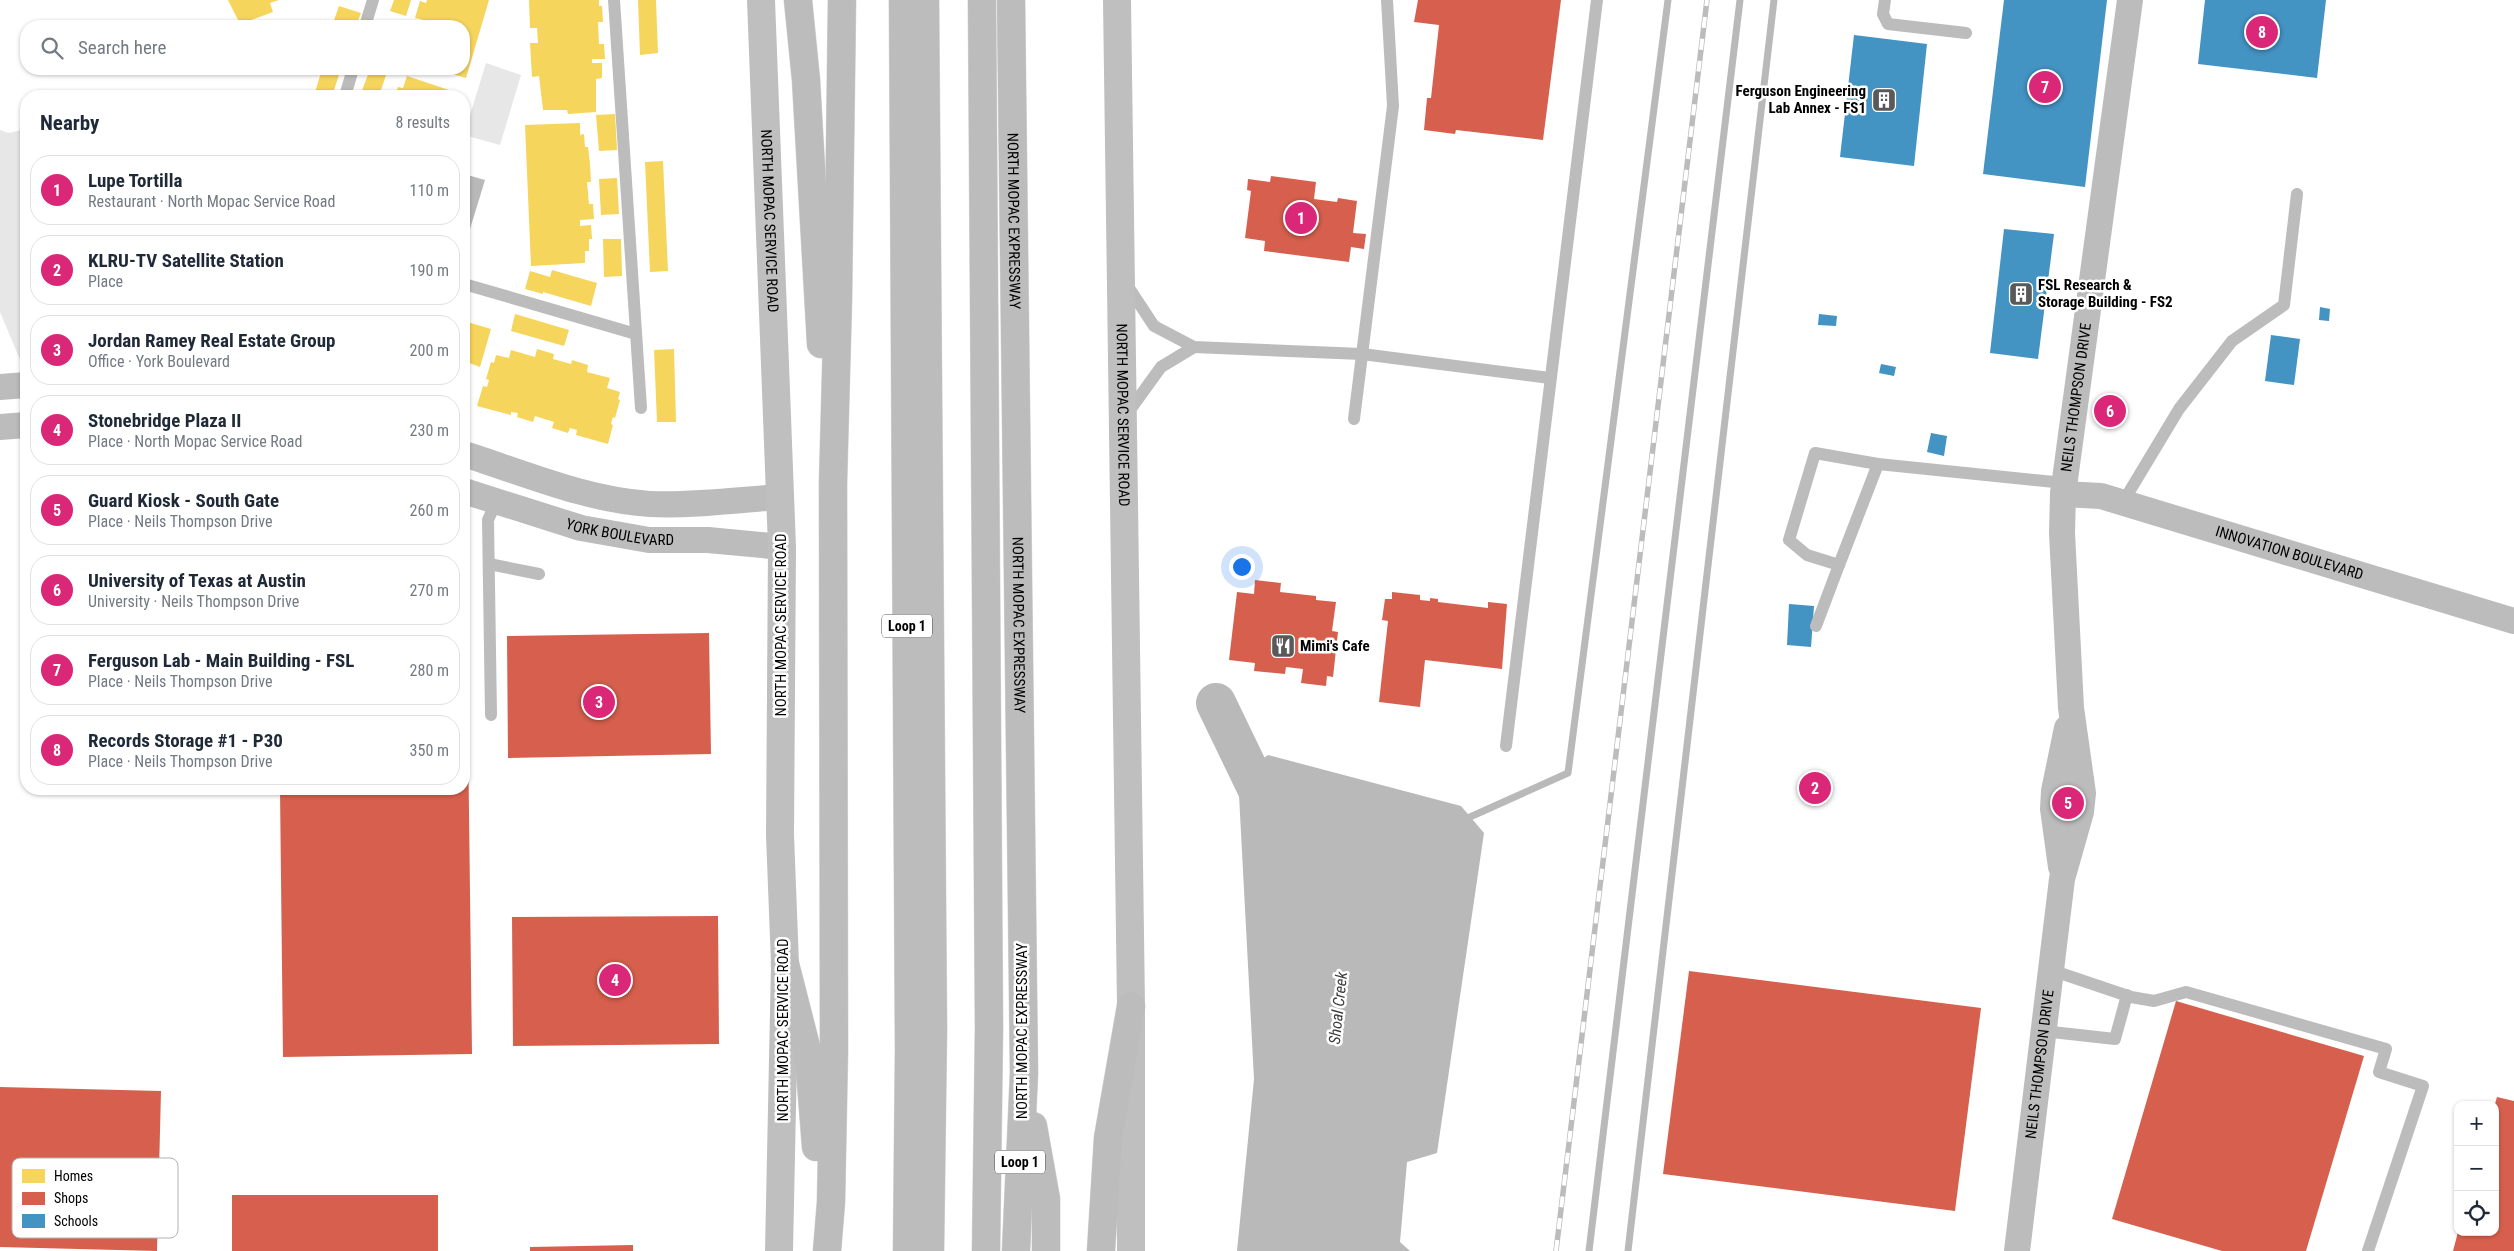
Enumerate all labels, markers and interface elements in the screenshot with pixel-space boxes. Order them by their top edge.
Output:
pin: 8 [2246,13,2278,51]
search box [20,20,470,75]
icon: search [38,34,66,62]
text: Search here [78,36,166,59]
pin: 7 [2029,68,2061,106]
place label: Ferguson Engineering Lab Annex - FS1 [1735,82,1866,117]
building icon: Ferguson Engineering Lab Annex - FS1 [1871,87,1897,113]
text: Nearby [40,111,99,135]
text: 8 results [395,113,450,132]
street label: NORTH MOPAC SERVICE ROAD [757,129,782,313]
street label: NORTH MOPAC EXPRESSWAY [1004,133,1024,310]
text: Lupe Tortilla [88,169,182,192]
text: 1 [53,181,61,200]
text: 110 m [410,181,449,200]
text: Restaurant · North Mopac Service Road [88,192,335,211]
pin: 1 [1285,199,1317,237]
text: KLRU-TV Satellite Station [88,249,284,272]
text: 2 [53,261,61,280]
text: 190 m [410,261,449,280]
text: Place [88,272,123,291]
place label: FSL Research & Storage Building - FS2 [2038,276,2173,311]
building icon: FSL Research & Storage Building - FS2 [2008,281,2034,307]
street label: NEILS THOMPSON DRIVE [2057,322,2095,473]
street label: NORTH MOPAC SERVICE ROAD [1113,323,1133,507]
text: Jordan Ramey Real Estate Group [88,329,335,352]
text: 3 [53,341,61,360]
text: 200 m [410,341,449,360]
text: Office · York Boulevard [88,352,230,371]
pin: 6 [2094,392,2126,430]
text: Stonebridge Plaza II [88,409,241,432]
text: 4 [53,421,61,440]
text: 230 m [410,421,449,440]
text: Place · North Mopac Service Road [88,432,302,451]
text: Guard Kiosk - South Gate [88,489,279,512]
text: 5 [53,501,61,520]
text: 260 m [410,501,449,520]
text: Place · Neils Thompson Drive [88,512,272,531]
street label: YORK BOULEVARD [563,515,674,549]
street label: INNOVATION BOULEVARD [2213,522,2366,584]
street label: NORTH MOPAC SERVICE ROAD [772,533,790,717]
street label: NORTH MOPAC EXPRESSWAY [1009,537,1029,713]
your location [1229,554,1255,580]
text: University of Texas at Austin [88,569,306,592]
text: 6 [53,581,61,600]
text: 270 m [410,581,449,600]
text: University · Neils Thompson Drive [88,592,299,611]
road number: Loop 1 [882,614,932,638]
restaurant icon: Mimi's Cafe [1270,633,1296,659]
place label: Mimi's Cafe [1300,637,1370,655]
text: Ferguson Lab - Main Building - FSL [88,649,354,672]
text: 7 [53,661,61,680]
text: 280 m [410,661,449,680]
text: Place · Neils Thompson Drive [88,672,272,691]
pin: 3 [583,683,615,721]
text: Records Storage #1 - P30 [88,729,283,752]
text: 8 [53,741,61,760]
text: 350 m [410,741,449,760]
text: Place · Neils Thompson Drive [88,752,272,771]
pin: 2 [1799,769,1831,807]
pin: 5 [2052,784,2084,822]
street label: NORTH MOPAC SERVICE ROAD [774,938,792,1122]
street label: NORTH MOPAC EXPRESSWAY [1013,943,1031,1119]
pin: 4 [599,961,631,999]
water label: Shoal Creek [1325,970,1351,1045]
street label: NEILS THOMPSON DRIVE [2022,989,2058,1140]
map controls [2454,1101,2499,1236]
button: + [2454,1101,2499,1146]
button: − [2454,1146,2499,1191]
road number: Loop 1 [995,1150,1045,1174]
legend [12,1158,178,1238]
text: Homes [54,1168,93,1184]
text: Shops [54,1190,88,1206]
button: locate [2454,1191,2499,1236]
text: Schools [54,1213,98,1229]

